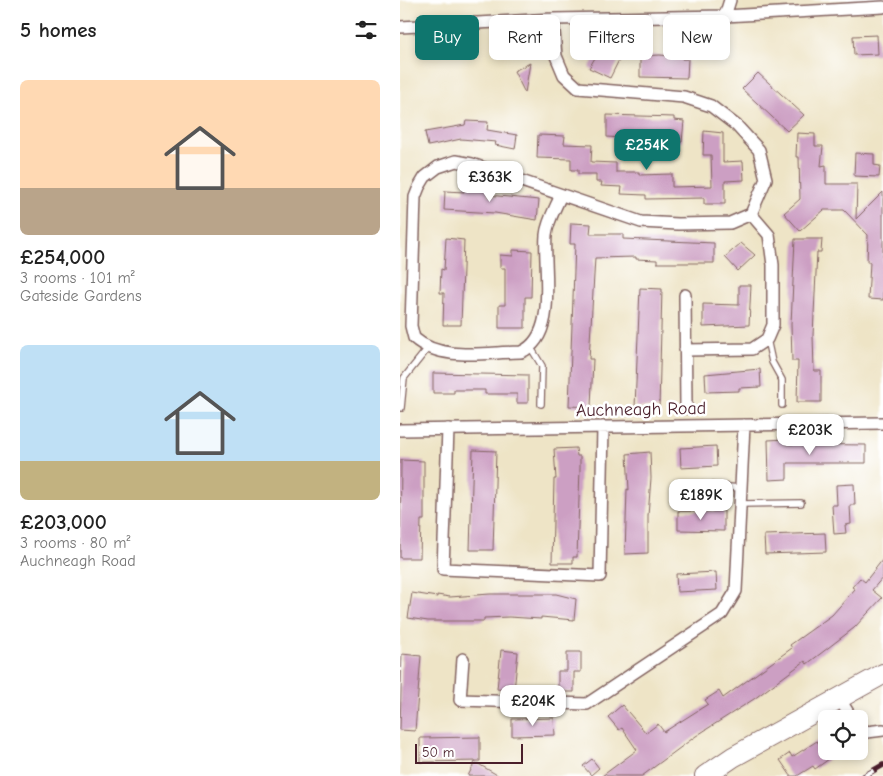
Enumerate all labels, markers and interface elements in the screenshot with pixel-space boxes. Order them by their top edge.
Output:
chip: Buy [415,15,479,60]
chip: Rent [489,15,560,60]
chip: Filters [570,15,653,60]
chip: New [663,15,730,60]
icon: filters [352,16,380,44]
text: 5 homes [20,18,97,42]
icon: home [155,113,245,203]
pin: £254K [612,128,682,171]
text: £254K [625,136,669,154]
pin: £363K [455,160,525,203]
text: £363K [468,168,512,186]
text: £254,000 [20,245,105,269]
text: 3 rooms · 101 m² [20,269,135,287]
text: Gateside Gardens [20,287,142,305]
icon: home [155,378,245,468]
street label: Auchneagh Road [576,398,706,421]
pin: £203K [775,414,845,456]
text: £203K [788,421,832,439]
pin: £189K [666,478,736,521]
text: £189K [680,486,722,504]
text: £203,000 [20,510,107,534]
text: 3 rooms · 80 m² [20,534,130,552]
text: Auchneagh Road [20,552,136,570]
pin: £204K [498,684,568,727]
text: £204K [511,692,555,710]
map controls [818,710,868,760]
button: locate [818,710,868,760]
scale bar [415,741,522,764]
text: 50 m [422,744,454,761]

